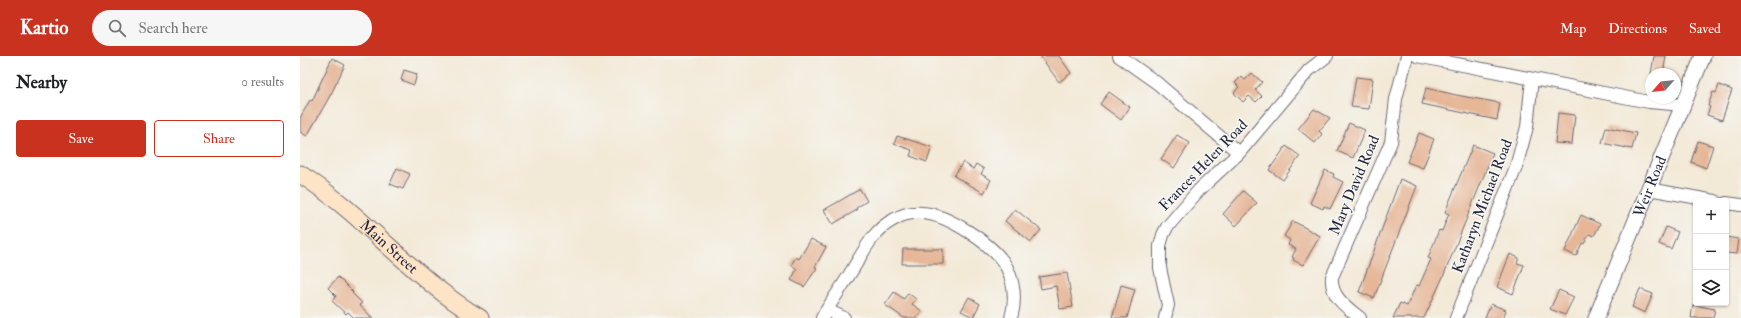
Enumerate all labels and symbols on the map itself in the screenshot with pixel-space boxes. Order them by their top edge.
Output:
north arrow [1645,68,1681,104]
street label: Frances Helen Road [1155,115,1252,215]
street label: Mary David Road [1325,132,1384,238]
street label: Katharyn Michael Road [1448,136,1517,276]
street label: Weir Road [1629,153,1671,221]
street label: Main Street [356,216,422,278]

